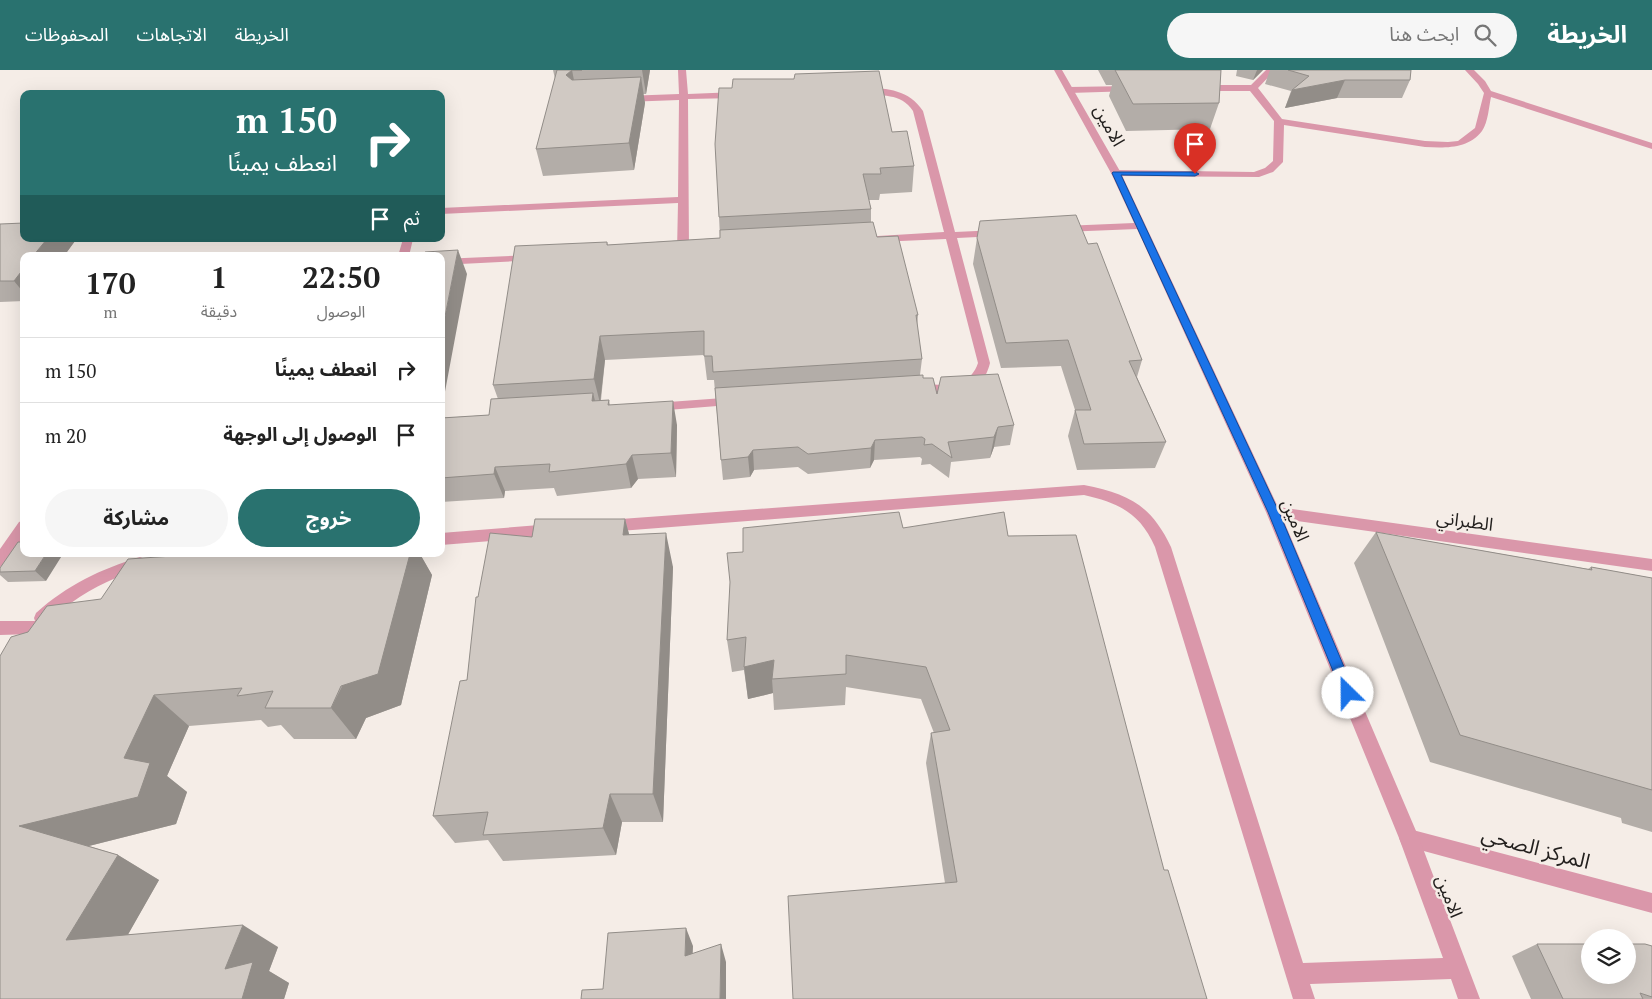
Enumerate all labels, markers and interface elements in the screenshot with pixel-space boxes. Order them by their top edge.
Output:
search box [1167,13,1517,58]
text: الخريطة [1547,18,1627,50]
text: ابحث هنا [1389,21,1459,46]
icon: search [1471,21,1499,49]
text: المحفوظات [25,22,109,46]
text: الاتجاهات [137,22,207,46]
text: الخريطة [235,22,289,46]
text: 150 m [236,97,337,143]
street label: الامين [1089,100,1131,150]
icon: right [355,110,420,175]
pin [1174,123,1216,174]
icon: arrive [1181,130,1209,158]
text: انعطف يمينًا [228,148,337,177]
icon: arrive [366,205,394,233]
text: ثم [404,205,420,230]
text: 1 [210,257,227,297]
text: 22:50 [302,257,380,297]
text: 170 [85,263,136,303]
text: دقيقة [201,300,237,322]
text: الوصول [317,300,365,322]
text: m [103,301,117,323]
text: انعطف يمينًا [275,356,377,381]
icon: right [392,356,420,384]
text: 150 m [45,358,96,383]
text: الوصول إلى الوجهة [223,421,377,446]
icon: arrive [392,421,420,449]
text: 20 m [45,423,86,448]
button: مشاركة [45,489,228,547]
button: خروج [238,489,420,547]
street label: الامين [1276,495,1316,545]
street label: الطبراني [1435,504,1495,538]
position arrow [1321,666,1373,718]
street label: المركز الصحي [1478,819,1593,878]
street label: الامين [1431,871,1469,921]
map controls [1581,929,1636,984]
button: layers [1581,929,1636,984]

